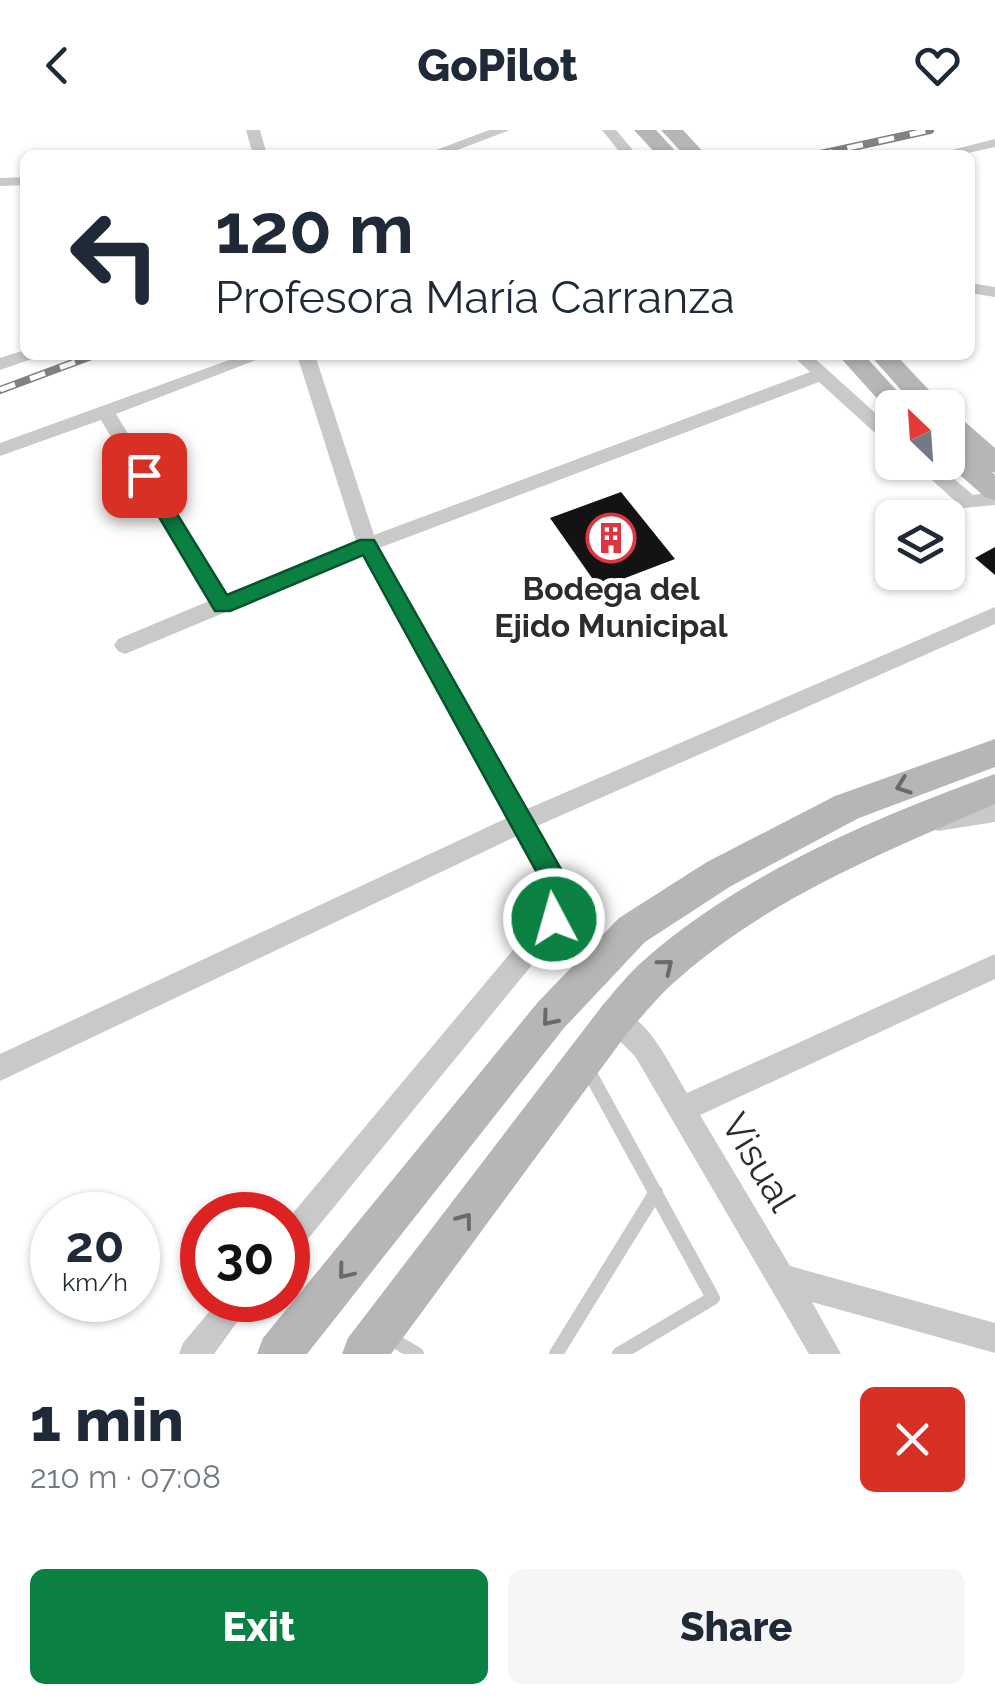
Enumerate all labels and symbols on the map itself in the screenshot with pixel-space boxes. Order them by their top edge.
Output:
north arrow [875,390,965,480]
pin [102,433,187,518]
building icon: Bodega del Ejido Municipal [585,512,637,564]
place label: Bodega del Ejido Municipal [494,570,729,644]
one-way arrow [896,775,913,795]
position arrow [502,867,606,971]
one-way arrow [655,960,673,978]
one-way arrow [542,1007,560,1026]
street label: Visual [712,1105,806,1220]
speed limit sign: 30 [180,1192,310,1322]
one-way arrow [453,1213,470,1231]
one-way arrow [339,1261,357,1279]

